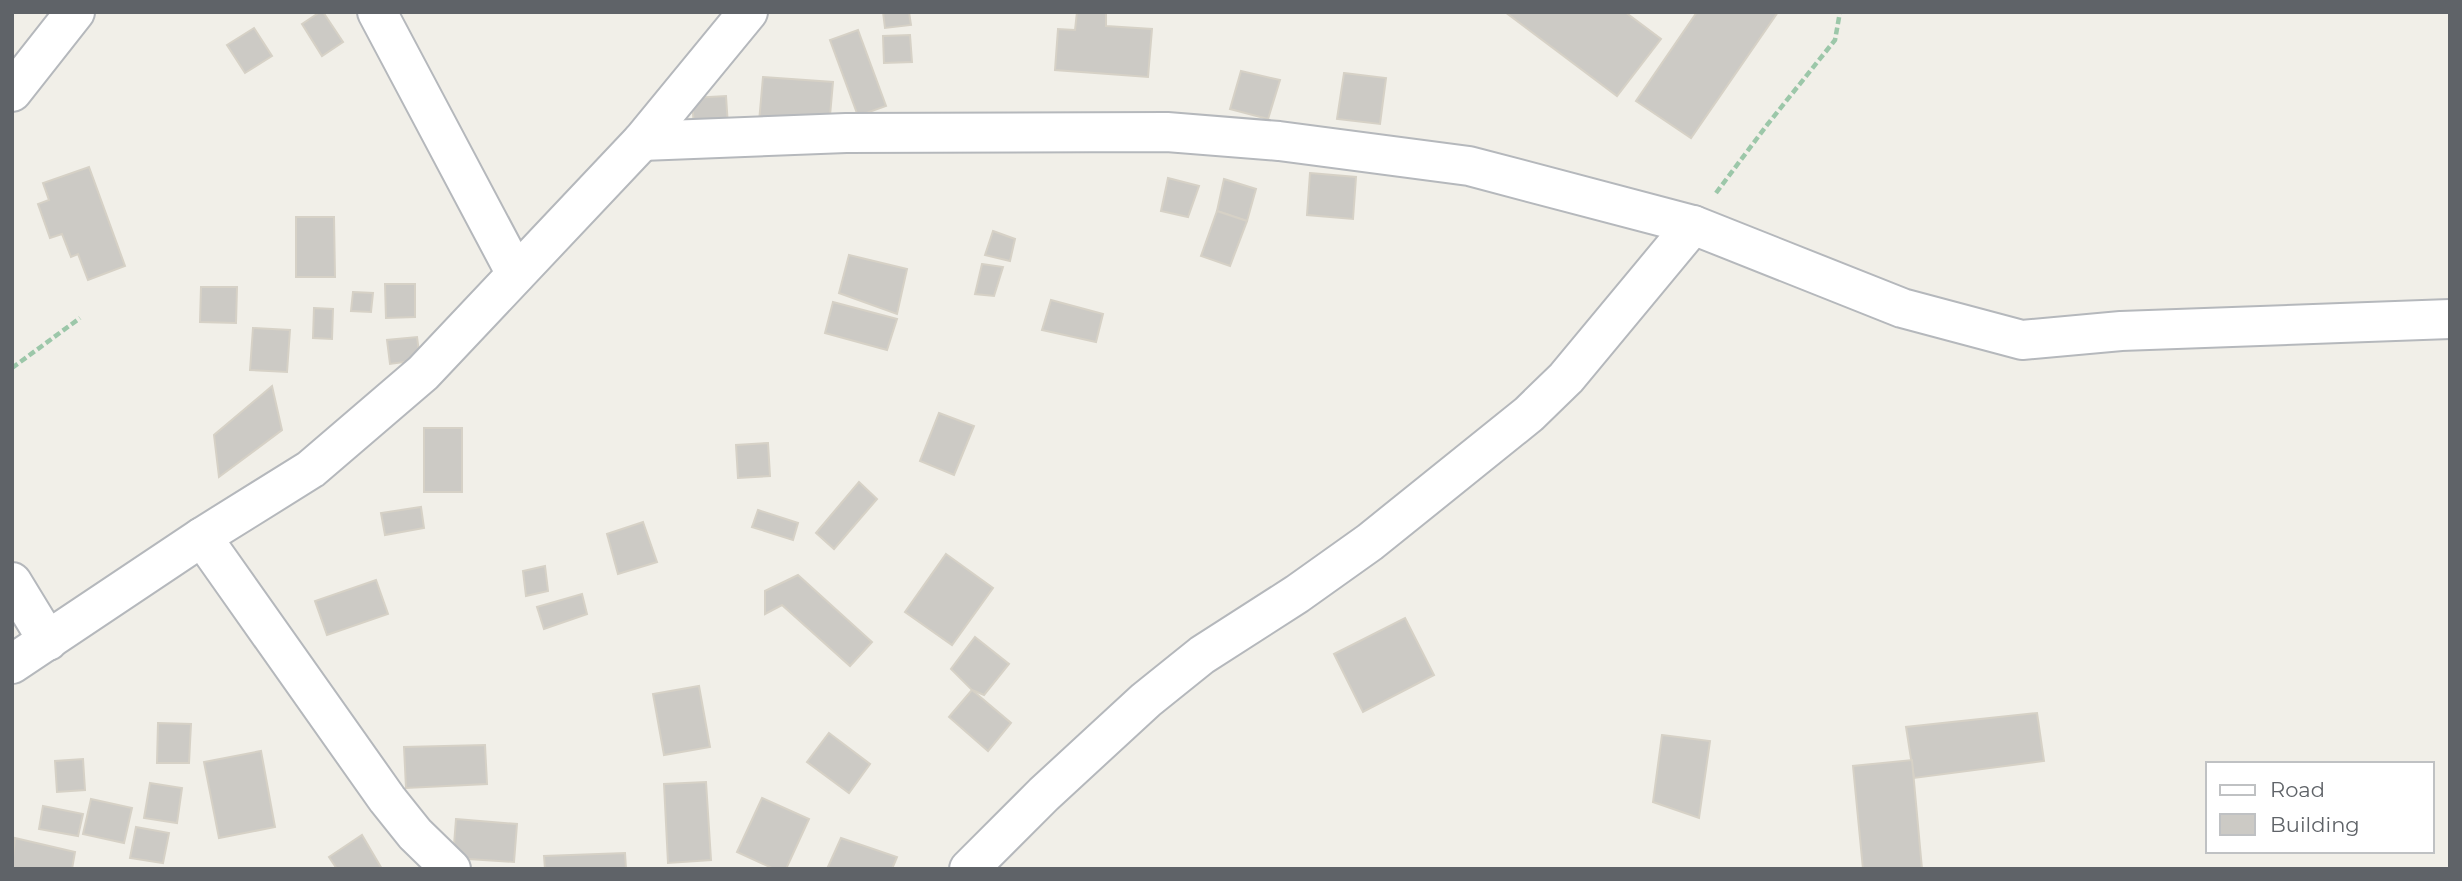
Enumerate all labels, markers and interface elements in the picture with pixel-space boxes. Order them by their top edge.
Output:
legend [2206,762,2434,853]
text: Road [2270,777,2325,802]
text: Building [2270,812,2360,837]

